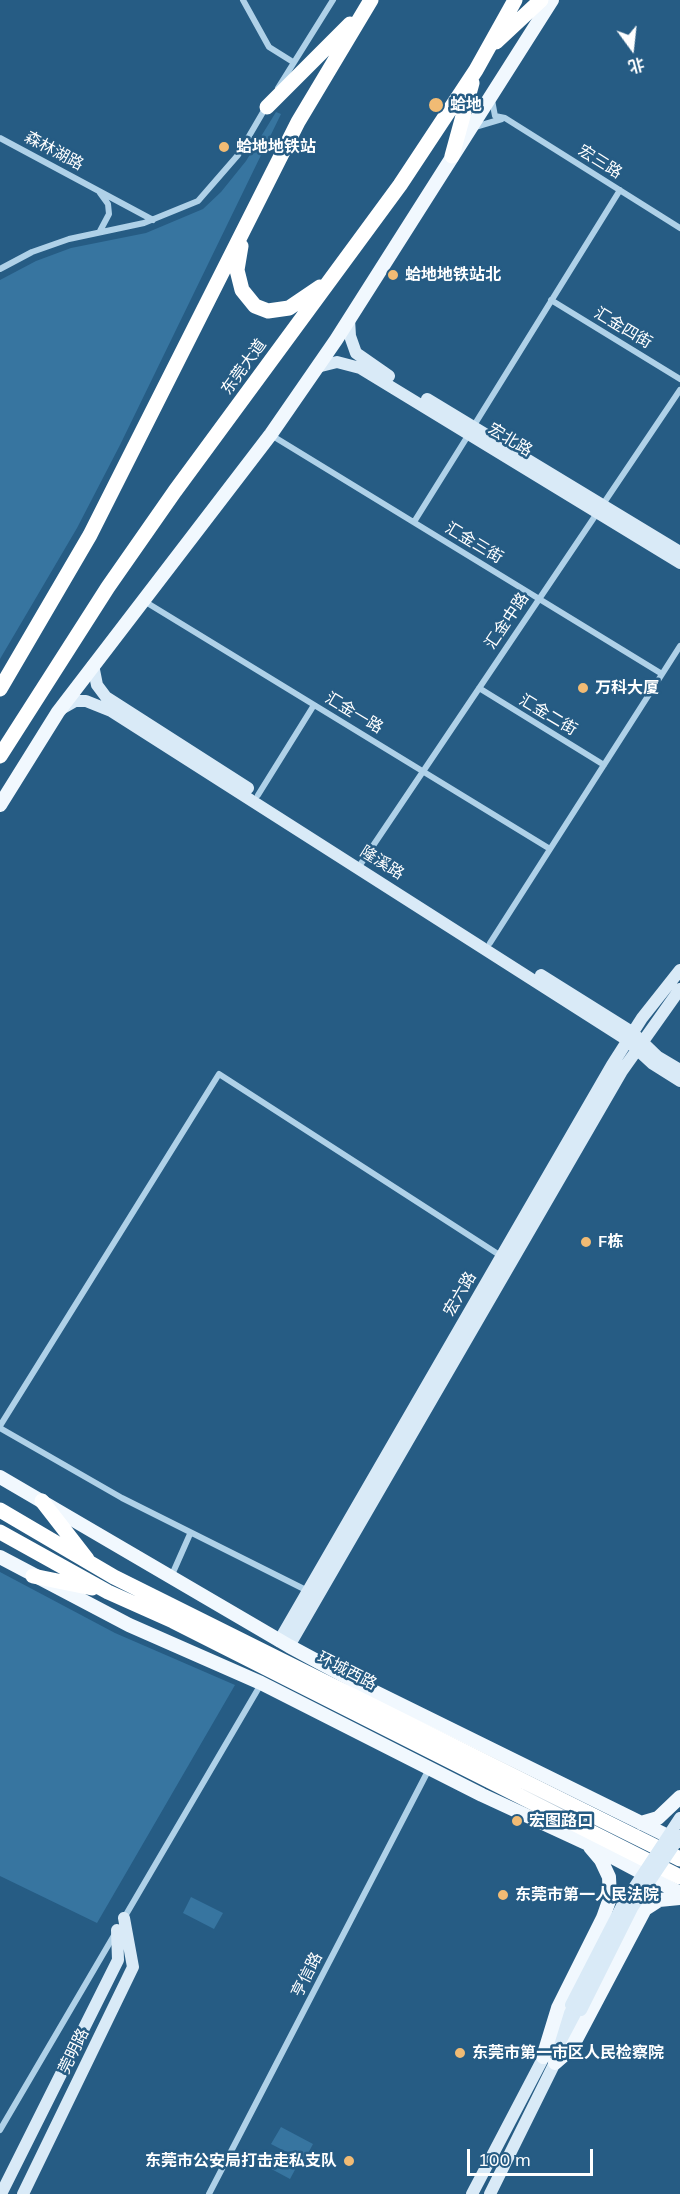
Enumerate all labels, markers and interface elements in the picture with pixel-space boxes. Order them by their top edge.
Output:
north arrow [602,18,662,78]
text: 北 [626,54,647,77]
place label: 蛤地 [450,95,482,115]
marker: 蛤地 [427,96,445,114]
street label: 森林湖路 [21,128,87,174]
place label: 蛤地地铁站 [236,137,316,157]
marker: 蛤地地铁站 [217,140,231,154]
street label: 宏三路 [575,141,625,183]
place label: 蛤地地铁站北 [405,265,501,285]
marker: 蛤地地铁站北 [386,268,400,282]
street label: 汇金四街 [591,303,655,353]
street label: 东莞大道 [217,335,271,399]
street label: 宏北路 [484,419,536,461]
street label: 汇金三街 [442,518,506,568]
street label: 汇金中路 [481,589,533,653]
place label: 万科大厦 [595,678,659,698]
marker: 万科大厦 [576,681,590,695]
street label: 汇金一路 [322,688,386,738]
street label: 汇金二街 [516,690,580,740]
street label: 隆溪路 [357,842,407,884]
place label: F栋 [598,1232,623,1252]
marker: F栋 [579,1235,593,1249]
street label: 宏六路 [440,1268,480,1320]
street label: 环城西路 [314,1648,380,1694]
place label: 宏图路口 [529,1811,593,1831]
marker: 宏图路口 [510,1814,524,1828]
place label: 东莞市第一人民法院 [515,1885,659,1905]
marker: 东莞市第一人民法院 [496,1888,510,1902]
street label: 亨信路 [288,1949,326,2001]
street label: 莞明路 [55,2025,93,2077]
place label: 东莞市第一市区人民检察院 [472,2043,664,2063]
marker: 东莞市第一市区人民检察院 [453,2046,467,2060]
scale bar [470,2137,596,2175]
text: 100 m [478,2148,531,2171]
place label: 东莞市公安局打击走私支队 [145,2151,337,2171]
marker: 东莞市公安局打击走私支队 [342,2154,356,2168]

